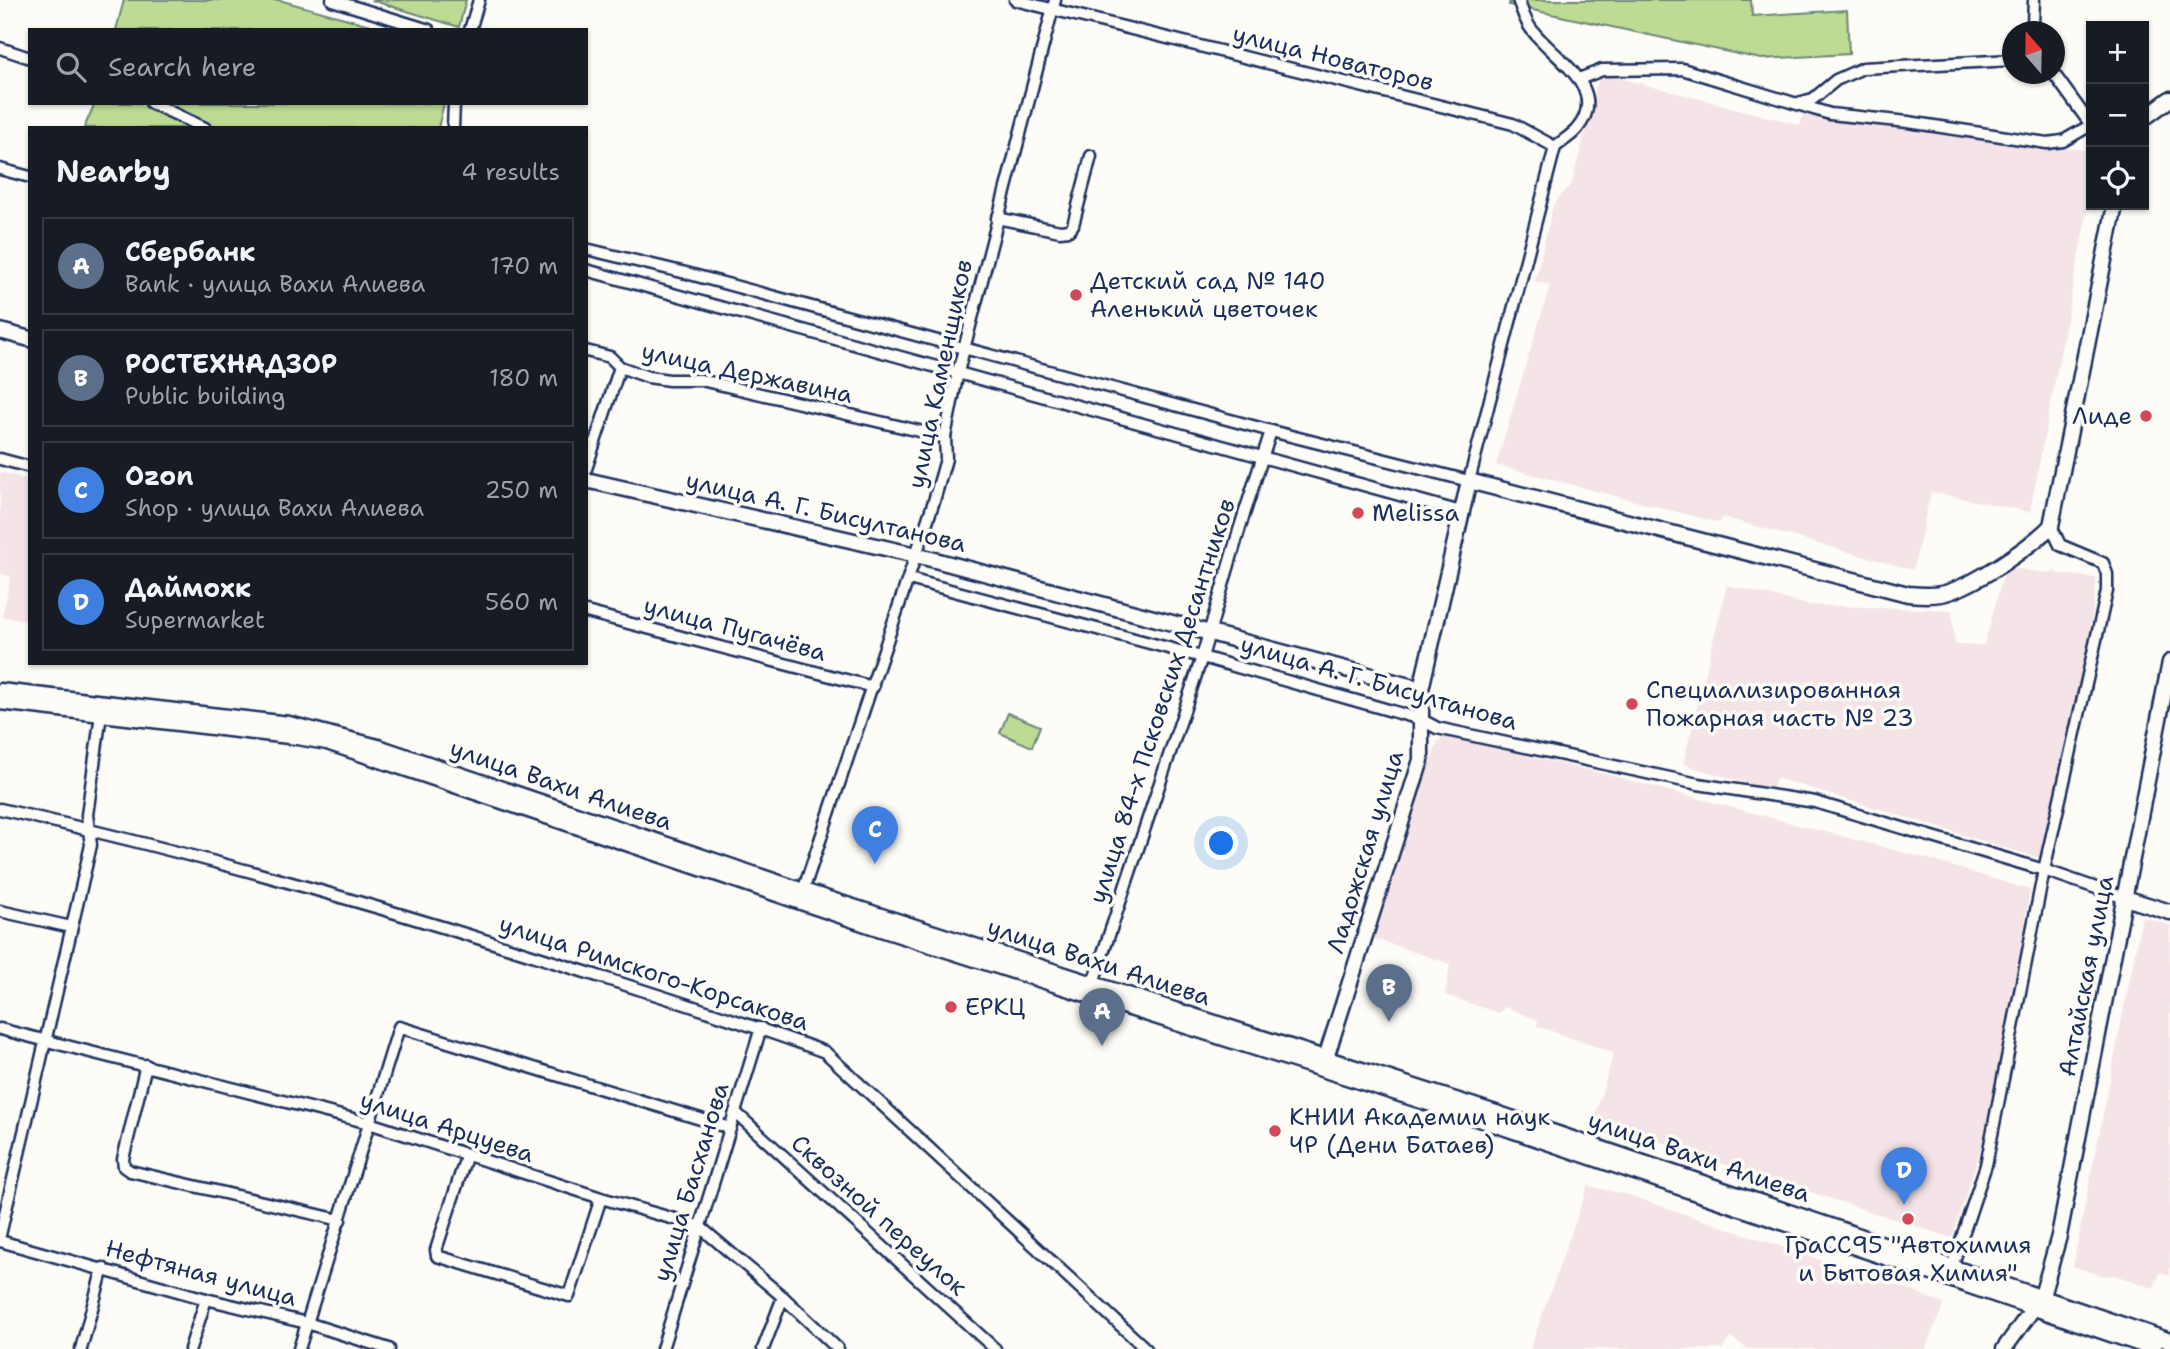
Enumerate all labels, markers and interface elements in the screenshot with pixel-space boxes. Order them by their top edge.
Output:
street label: улица Новаторов [1229,18,1437,98]
north arrow [2002,21,2065,84]
map controls [2086,21,2149,210]
button: + [2086,21,2149,84]
search box [28,28,588,105]
icon: search [52,48,90,86]
text: Search here [108,49,257,84]
button: − [2086,84,2149,147]
button: locate [2086,147,2149,210]
text: Nearby [56,151,171,192]
text: 4 results [461,157,560,187]
text: Сбербанк [125,234,255,269]
text: A [72,251,90,281]
text: 170 m [490,251,558,281]
street label: улица Каменщиков [900,257,980,491]
place label: Детский сад № 140 Аленький цветочек [1090,265,1326,325]
text: Bank · улица Вахи Алиева [125,269,425,299]
marker: Детский сад № 140 Аленький цветочек [1068,287,1084,303]
street label: улица Державина [638,335,856,411]
text: РОСТЕХНАДЗОР [125,346,337,381]
text: B [74,363,88,393]
text: 180 m [489,363,558,393]
text: Public building [125,381,285,411]
place label: Лиде [2072,400,2132,432]
marker: Лиде [2138,408,2154,424]
text: Ozon [125,458,194,493]
street label: улица А. Г. Бисултанова [683,464,969,560]
text: C [74,475,88,505]
text: 250 m [485,475,558,505]
text: Shop · улица Вахи Алиева [125,493,424,523]
street label: улица 84-х Псковских Десантников [1081,495,1243,907]
place label: Melissa [1372,497,1460,529]
marker: Melissa [1350,505,1366,521]
text: Даймохк [125,570,251,605]
text: D [73,587,89,617]
text: 560 m [485,587,558,617]
street label: улица Пугачёва [640,589,830,669]
text: Supermarket [125,605,265,635]
street label: улица А. Г. Бисултанова [1237,628,1521,738]
place label: Специализированная Пожарная часть № 23 [1646,674,1914,734]
marker: Специализированная Пожарная часть № 23 [1624,696,1640,712]
street label: улица Вахи Алиева [446,732,676,838]
street label: Ладожская улица [1319,747,1411,957]
pin: C [852,806,898,864]
your location [1204,826,1238,860]
street label: Алтайская улица [2051,873,2121,1079]
street label: улица Римского-Корсакова [495,908,813,1038]
street label: улица Вахи Алиева [983,911,1215,1013]
pin: B [1366,964,1412,1022]
pin: A [1079,988,1125,1046]
place label: ЕРКЦ [965,991,1025,1023]
marker: ЕРКЦ [943,999,959,1015]
street label: улица Басханова [646,1079,736,1285]
street label: улица Арцуева [356,1084,538,1170]
place label: КНИИ Академии наук ЧР (Дени Батаев) [1289,1101,1551,1161]
street label: улица Вахи Алиева [1584,1104,1814,1210]
marker: КНИИ Академии наук ЧР (Дени Батаев) [1267,1123,1283,1139]
street label: Сквозной переулок [784,1127,974,1303]
pin: D [1881,1147,1927,1205]
marker: ГраСС95 "Автохимия и Бытовая Химия" [1900,1211,1916,1227]
place label: ГраСС95 "Автохимия и Бытовая Химия" [1784,1229,2032,1289]
street label: Нефтяная улица [102,1232,300,1314]

